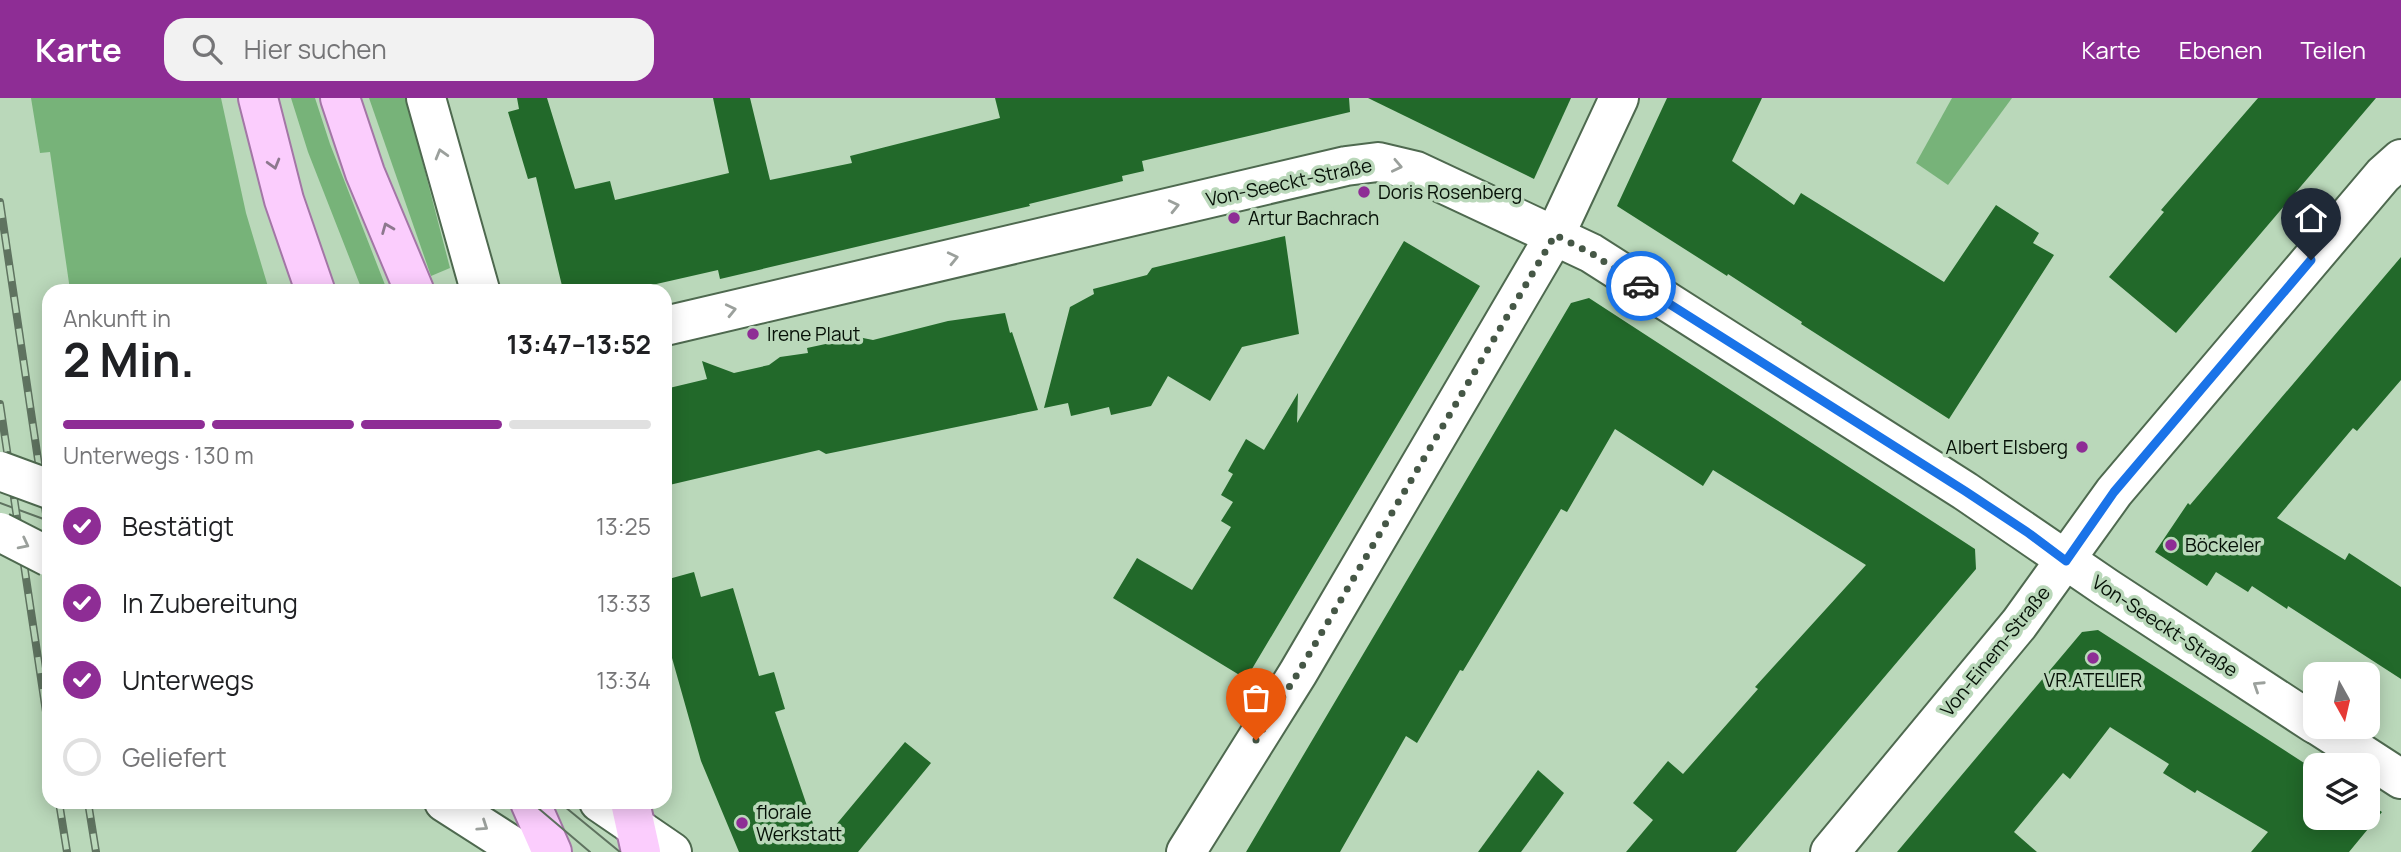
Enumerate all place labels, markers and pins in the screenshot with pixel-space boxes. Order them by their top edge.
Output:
place label: Doris Rosenberg [1378,179,1522,205]
marker: Doris Rosenberg [1356,184,1372,200]
pin [2281,188,2341,260]
place label: Artur Bachrach [1248,205,1379,231]
marker: Artur Bachrach [1226,210,1242,226]
place label: Irene Plaut [767,321,860,347]
marker: Irene Plaut [745,326,761,342]
place label: Albert Elsberg [1946,434,2068,460]
marker: Albert Elsberg [2074,439,2090,455]
place label: Böckeler [2185,532,2261,558]
marker: Böckeler [2163,537,2179,553]
marker: VR.ATELIER [2085,650,2101,666]
place label: VR.ATELIER [2044,667,2142,693]
pin [1226,668,1286,740]
place label: florale Werkstatt [756,799,842,847]
marker: florale Werkstatt [734,815,750,831]

